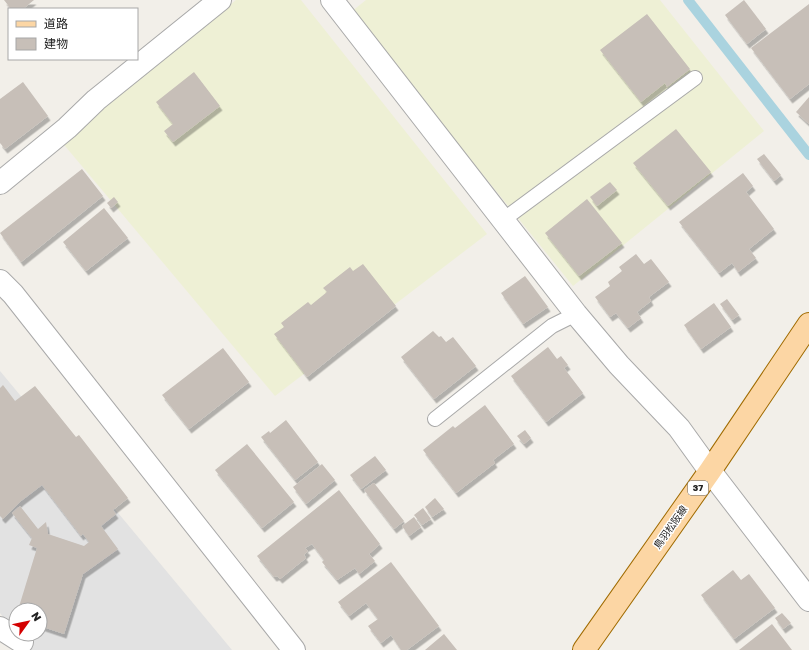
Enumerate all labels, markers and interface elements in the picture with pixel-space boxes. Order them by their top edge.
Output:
legend [8,8,138,60]
text: 道路 [44,16,68,31]
text: 建物 [44,36,68,51]
road number: 37 [688,481,708,495]
street label: 鳥羽松阪線 [651,503,689,551]
north arrow [8,602,48,642]
text: N [29,609,45,623]

